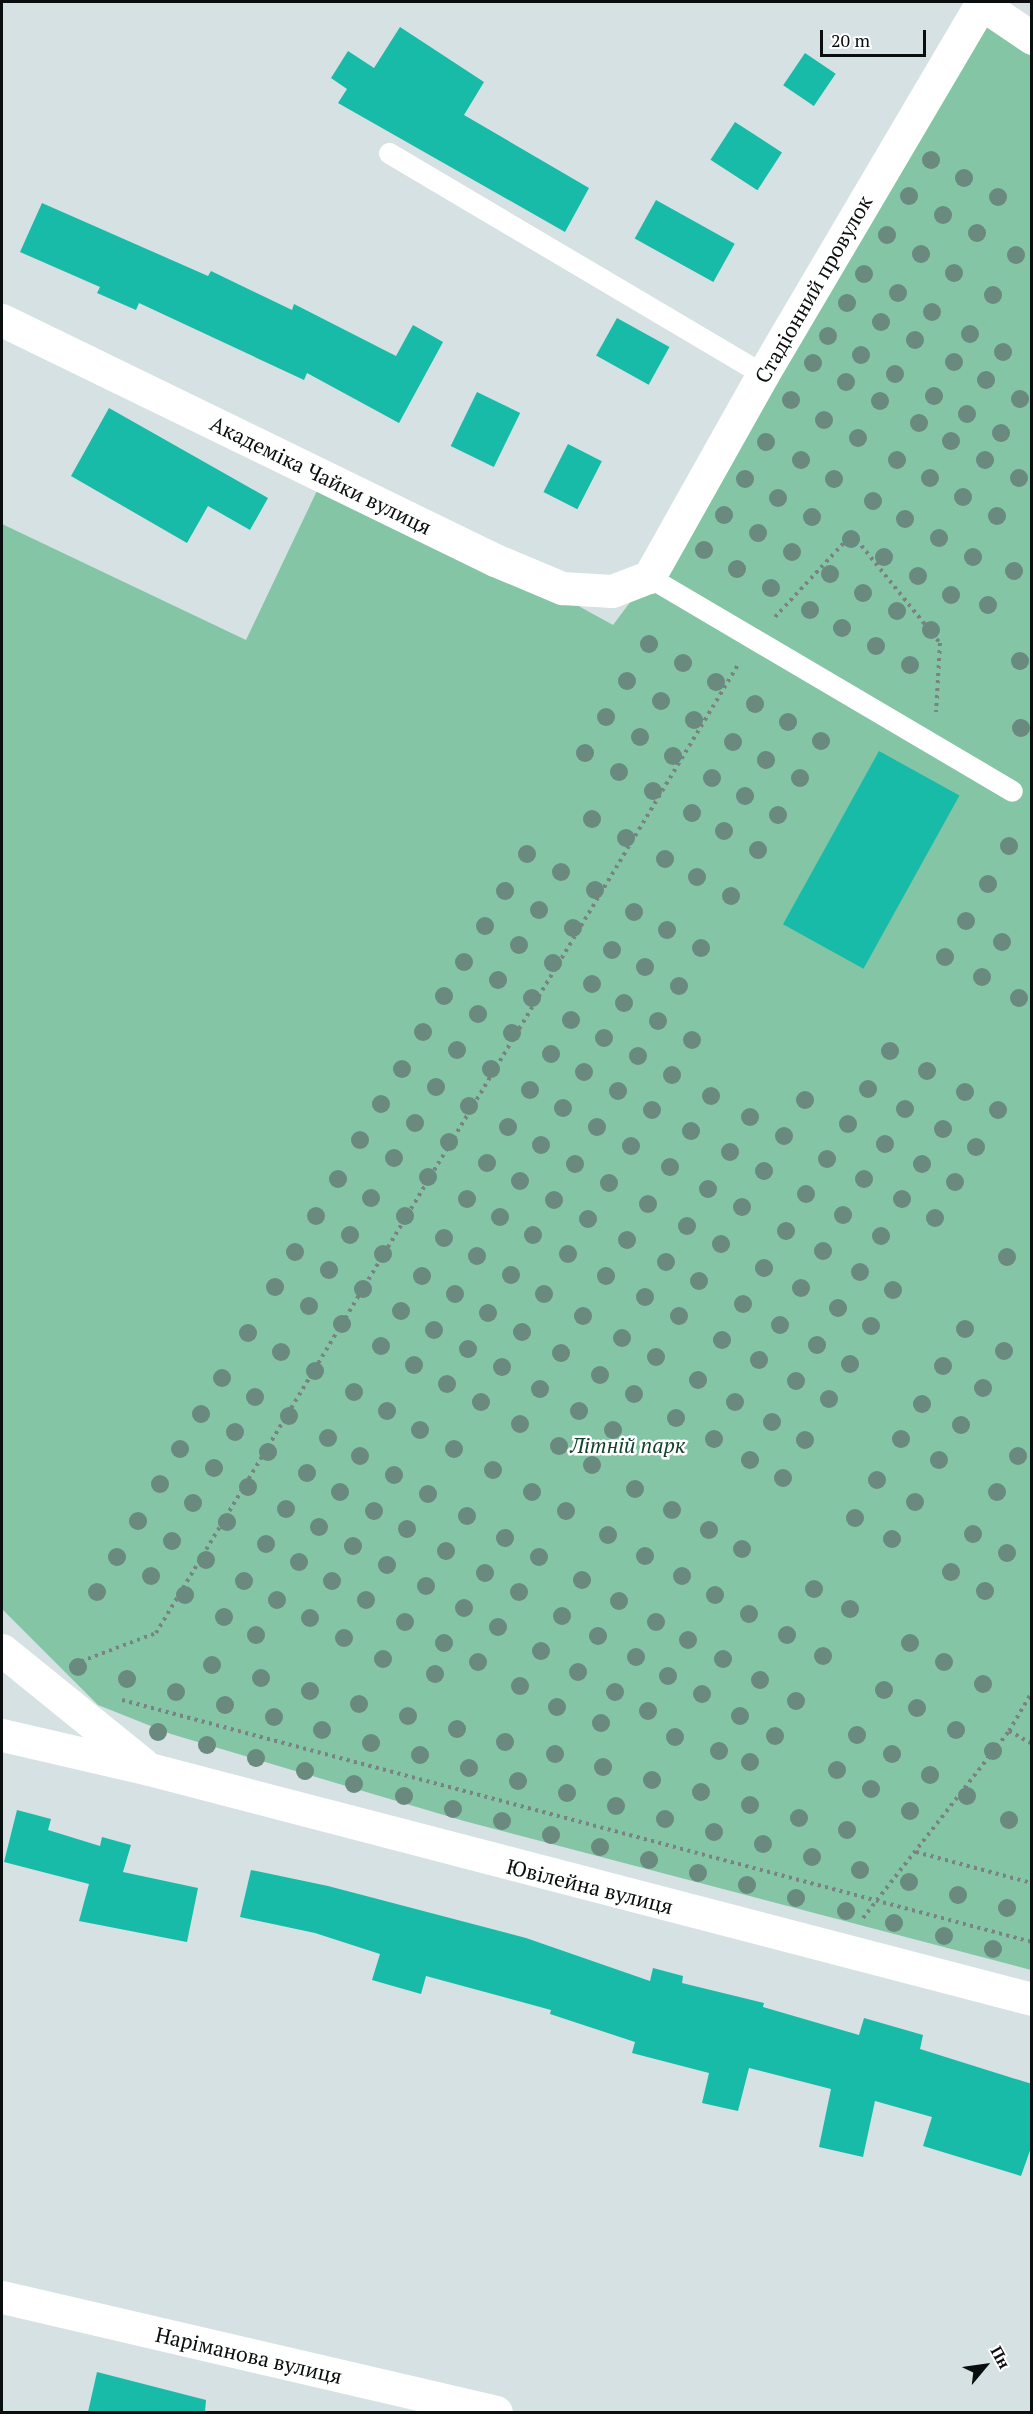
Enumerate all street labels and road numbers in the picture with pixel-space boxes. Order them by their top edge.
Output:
street label: Стадіонний провулок [749,191,877,387]
street label: Академіка Чайки вулиця [206,410,436,540]
street label: Ювілейна вулиця [504,1853,676,1919]
street label: Наріманова вулиця [153,2321,345,2389]

